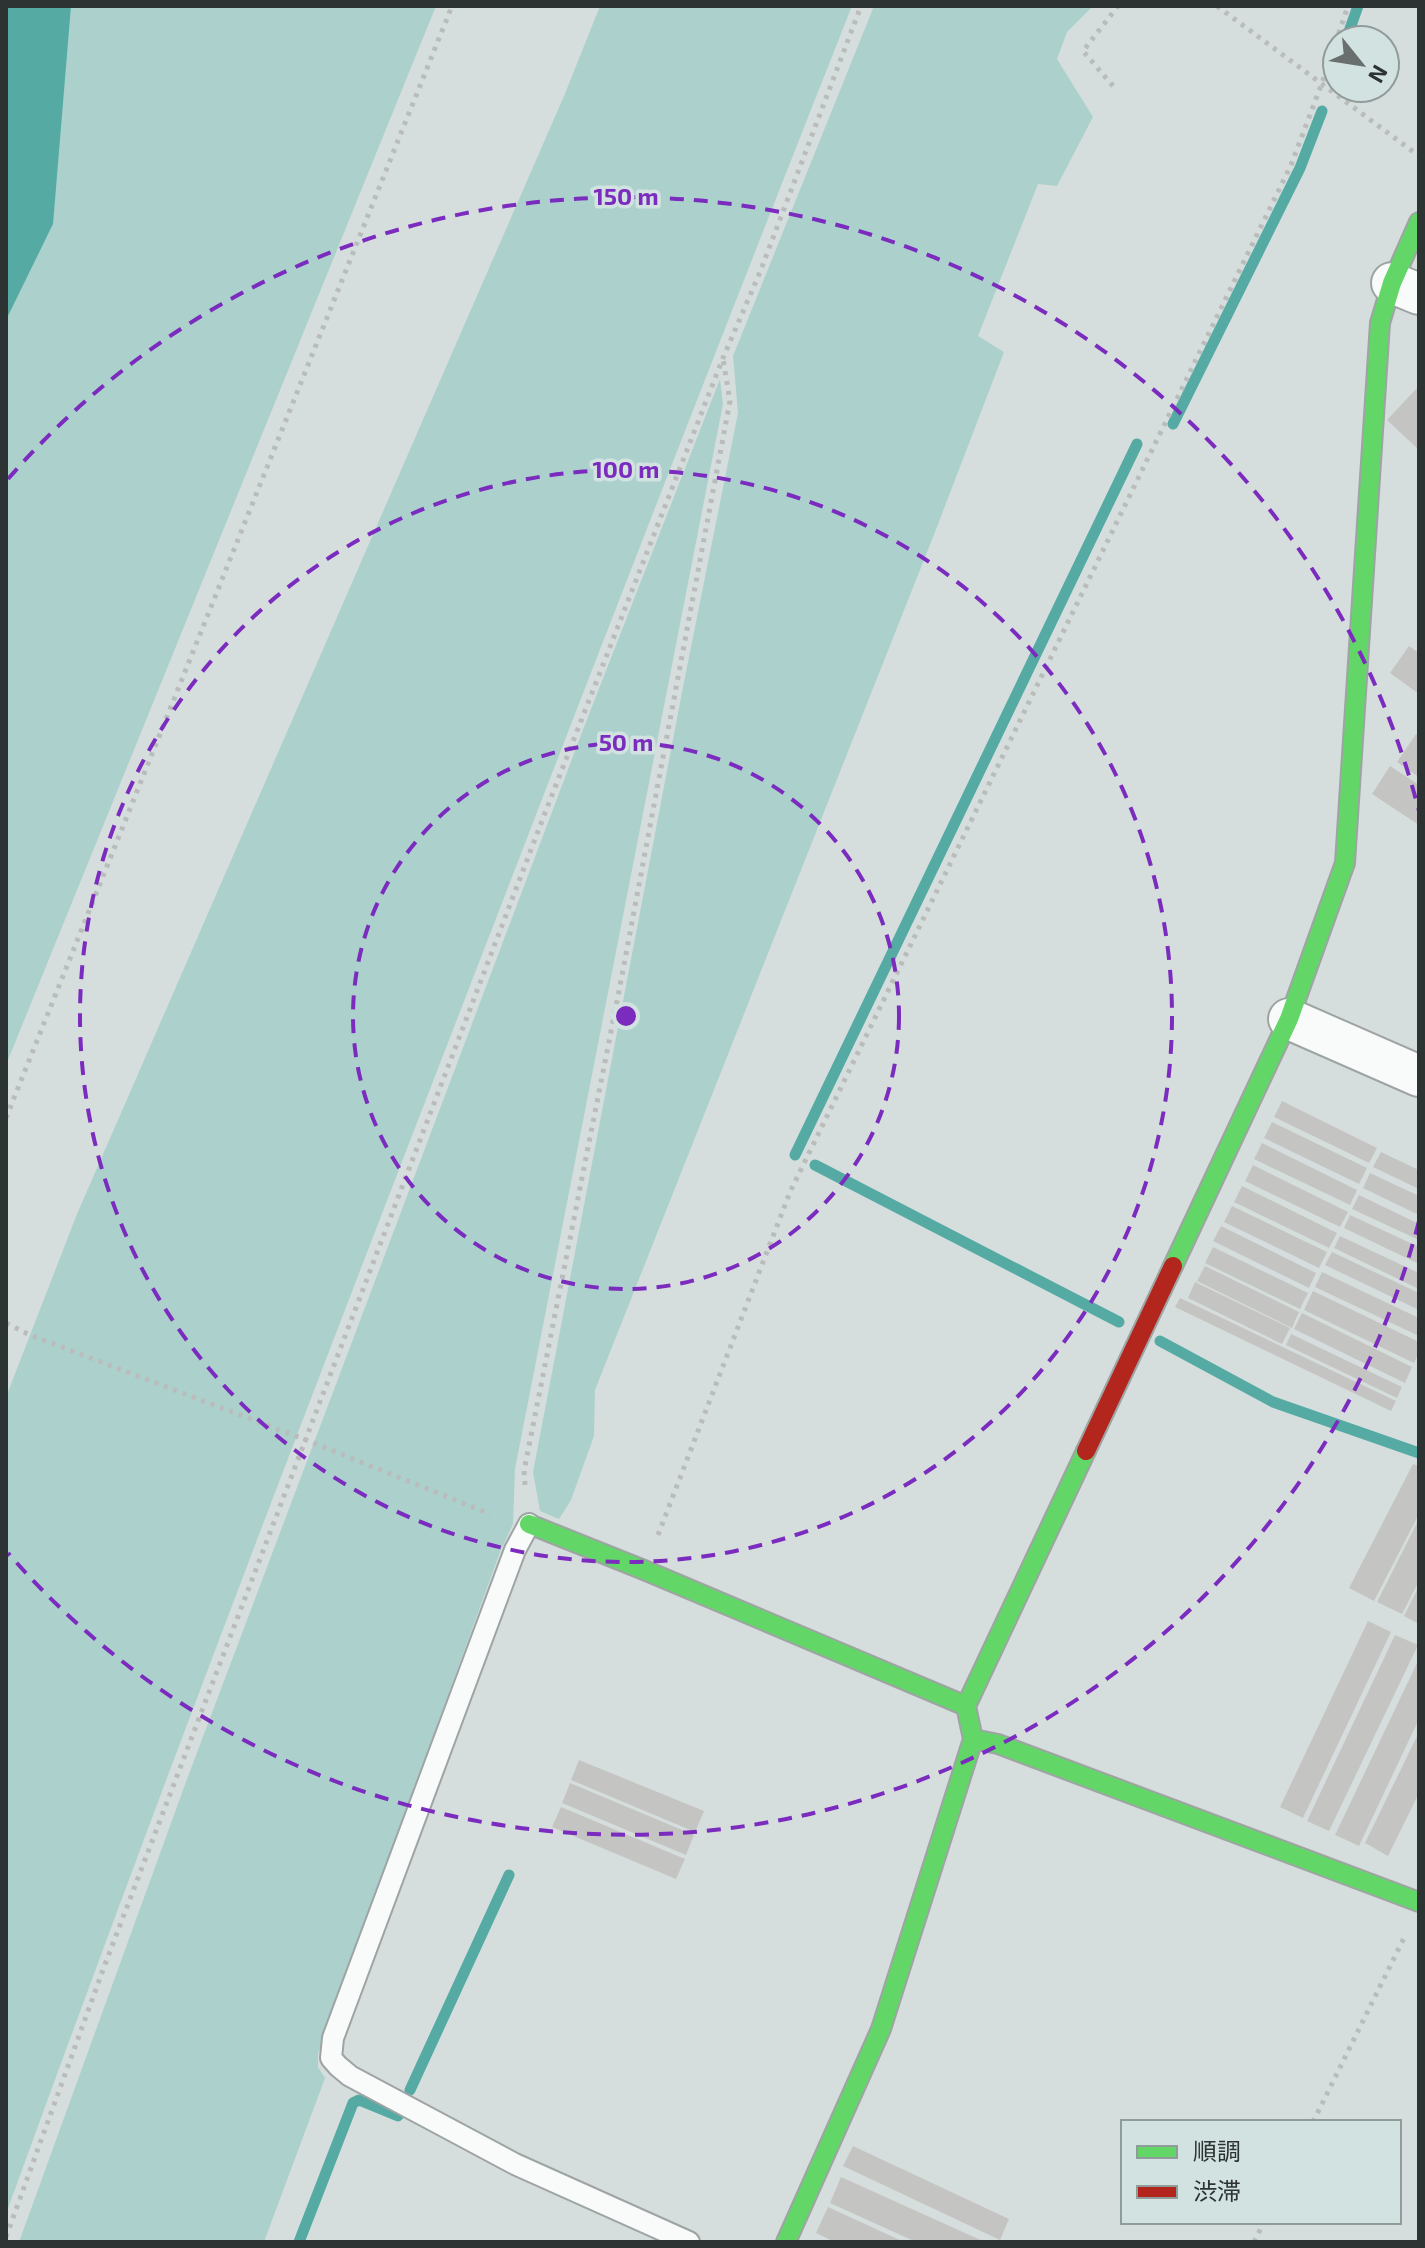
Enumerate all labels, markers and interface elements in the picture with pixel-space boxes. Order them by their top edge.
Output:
north arrow [1321,24,1401,104]
text: N [1364,61,1394,88]
text: 150 m [593,181,659,210]
text: 100 m [593,454,659,483]
text: 50 m [599,727,653,756]
centre of rings [612,1002,640,1030]
legend [1121,2120,1401,2224]
text: 順調 [1193,2136,1241,2165]
text: 渋滞 [1193,2176,1241,2205]

